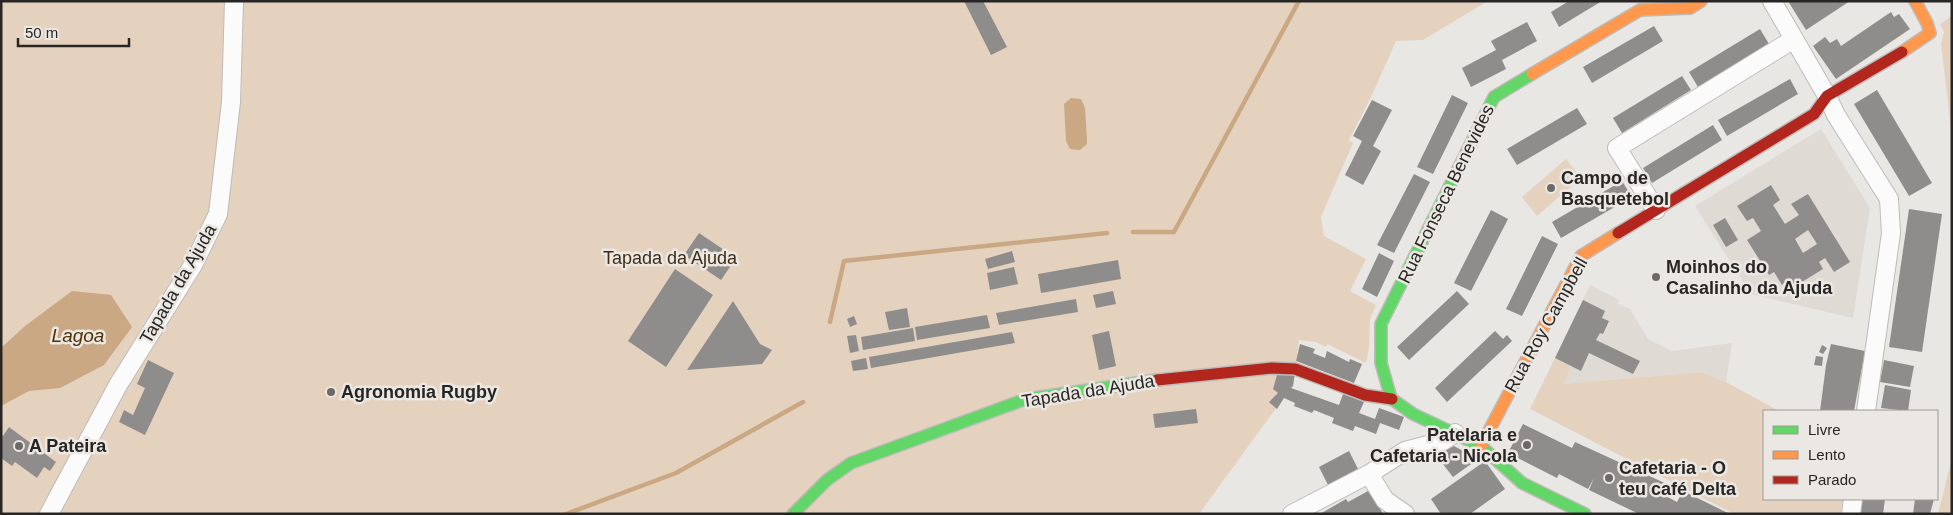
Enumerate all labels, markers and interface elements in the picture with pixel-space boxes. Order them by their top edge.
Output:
scale bar [18,15,129,47]
text: 50 m [25,24,58,41]
street label: Rua Fonseca Benevides [1394,101,1498,287]
place label: Campo de Basquetebol [1561,168,1669,209]
marker: Campo de Basquetebol [1545,182,1557,194]
street label: Tapada da Ajuda [136,220,221,347]
park label: Tapada da Ajuda [603,248,738,268]
street label: Rua Roy Campbell [1501,254,1591,396]
place label: Moinhos do Casalinho da Ajuda [1666,257,1833,298]
marker: Moinhos do Casalinho da Ajuda [1650,271,1662,283]
water label: Lagoa [52,325,104,346]
street label: Tapada da Ajuda [1020,370,1157,411]
place label: Agronomia Rugby [341,382,497,402]
marker: Agronomia Rugby [325,386,337,398]
legend [1763,410,1938,500]
text: Livre [1808,421,1841,438]
place label: Patelaria e Cafetaria - Nicola [1370,425,1518,466]
place label: A Pateira [29,436,107,456]
marker: Patelaria e Cafetaria - Nicola [1521,439,1533,451]
marker: A Pateira [13,440,25,452]
text: Lento [1808,446,1846,463]
place label: Cafetaria - O teu café Delta [1619,458,1737,499]
text: Parado [1808,471,1856,488]
marker: Cafetaria - O teu café Delta [1603,472,1615,484]

